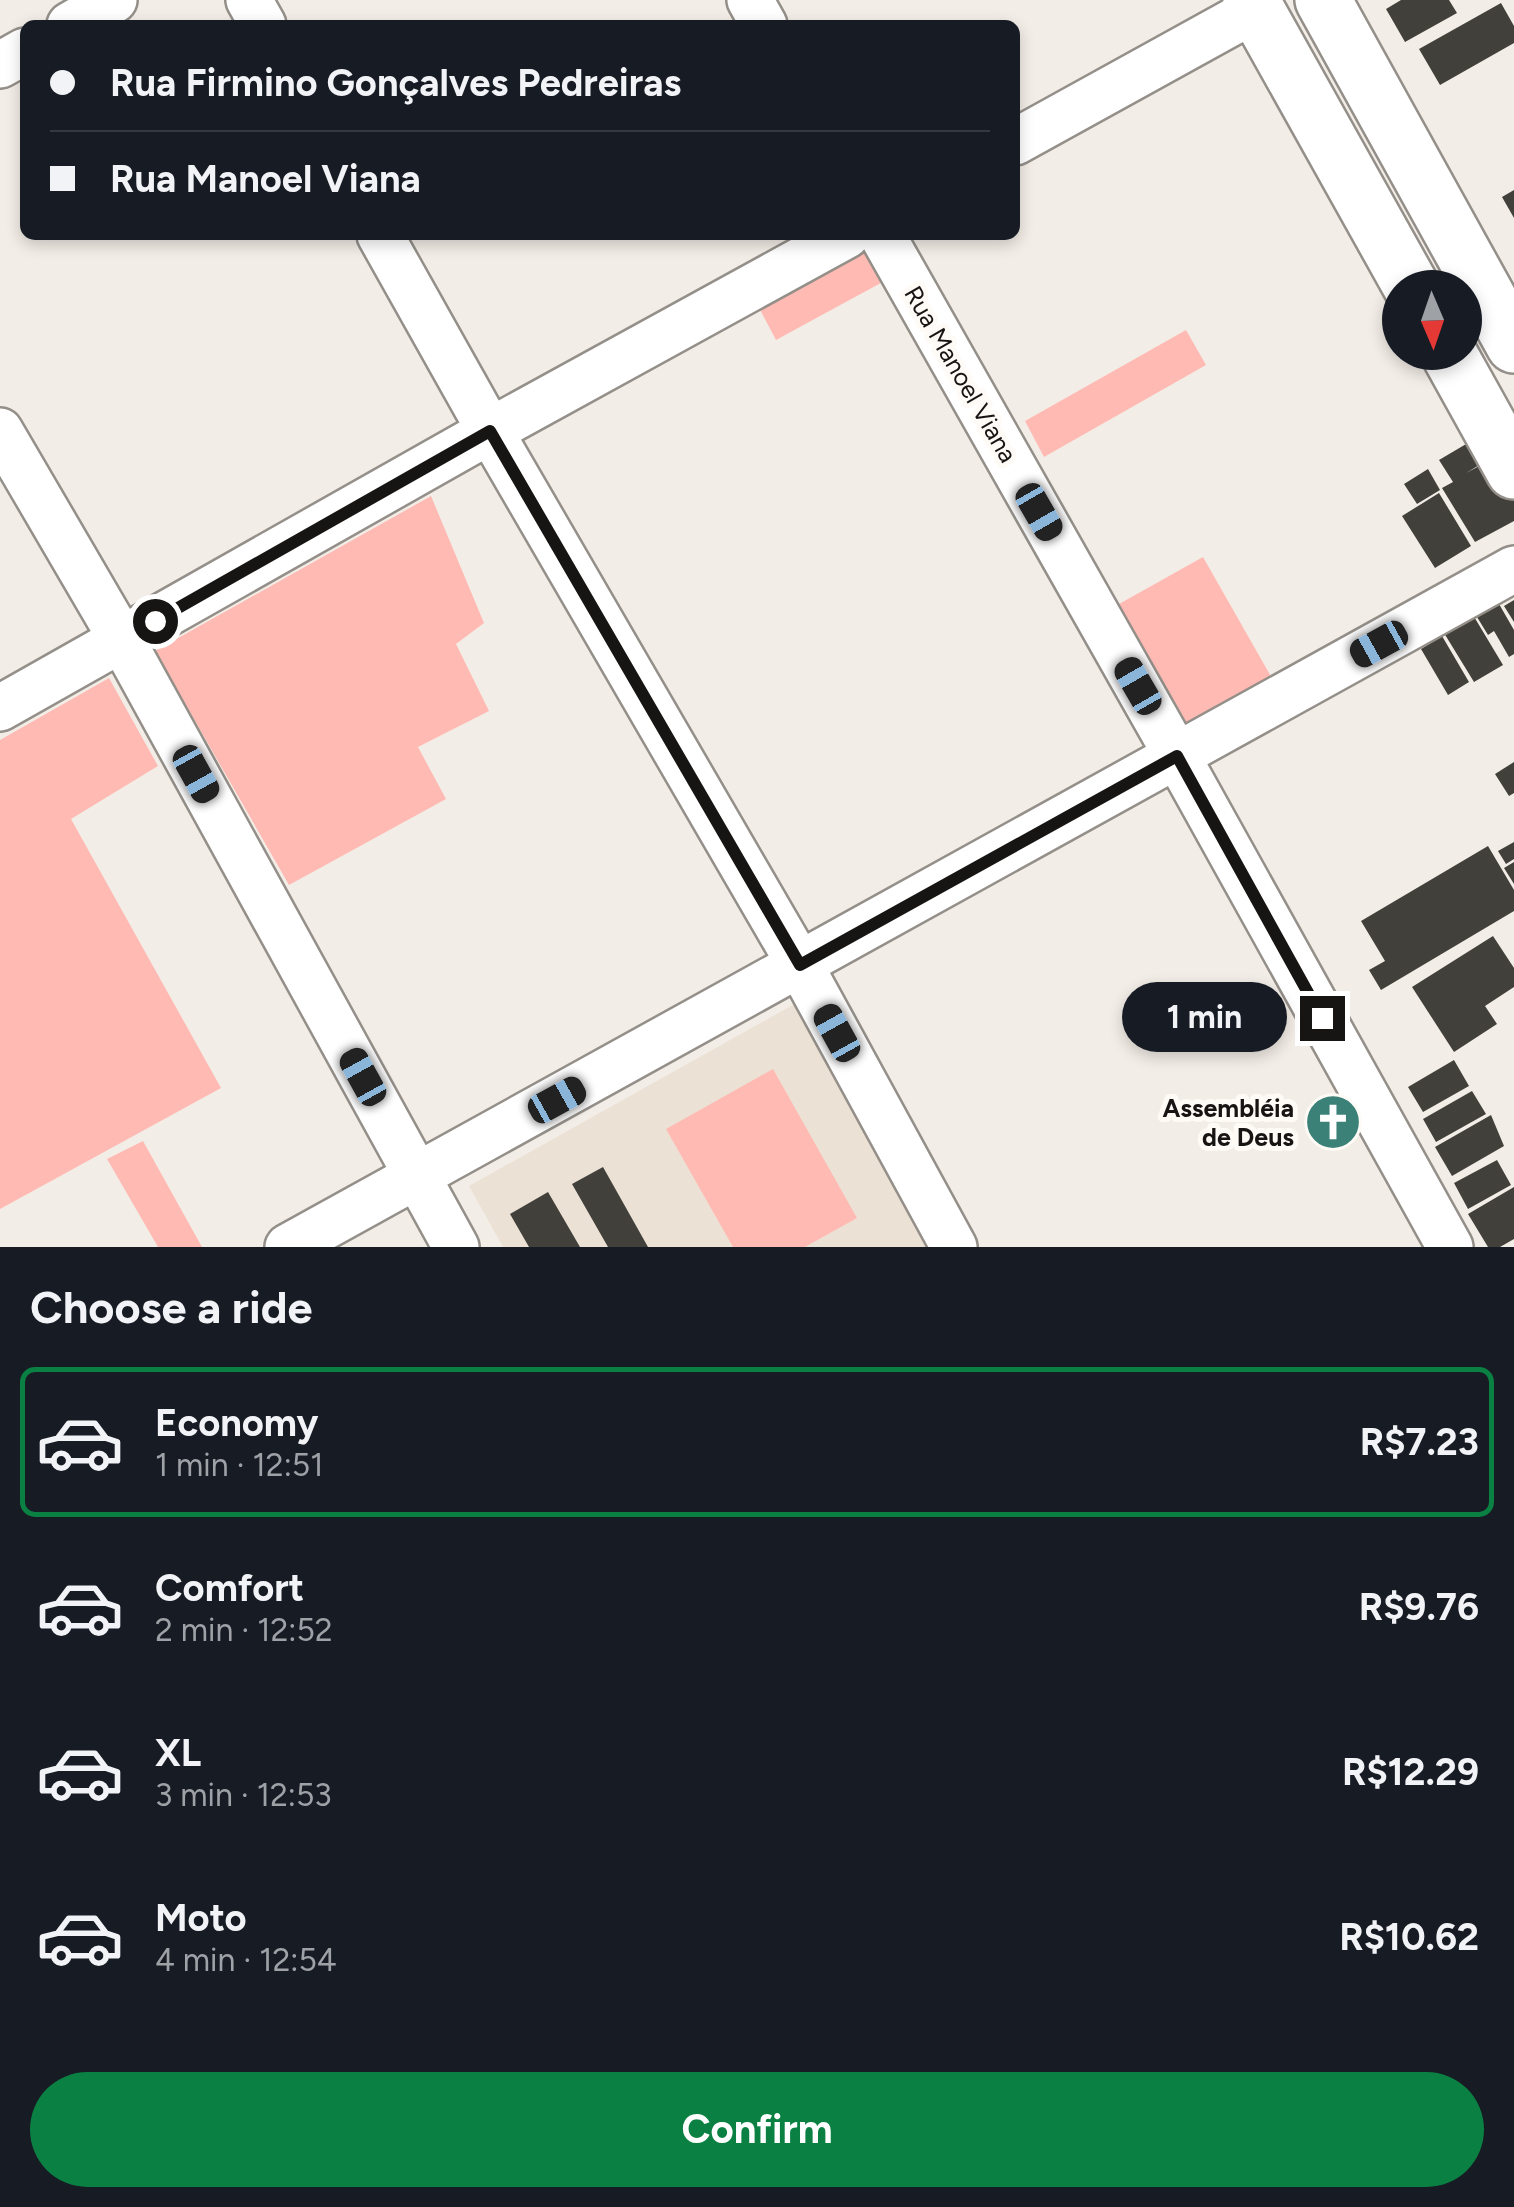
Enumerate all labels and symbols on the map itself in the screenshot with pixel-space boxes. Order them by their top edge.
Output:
north arrow [1382,270,1482,370]
street label: Rua Manoel Viana [898,280,1024,468]
car [1011,479,1067,545]
route start [133,599,178,644]
car [1345,616,1413,672]
car [1110,653,1166,719]
car [168,740,224,808]
callout: 1 min [1122,983,1287,1053]
route end [1300,996,1345,1041]
car [809,999,865,1067]
car [335,1043,391,1111]
car [523,1072,591,1128]
church icon: Assembléia de Deus [1303,1092,1363,1152]
place label: Assembléia de Deus [1162,1093,1294,1152]

